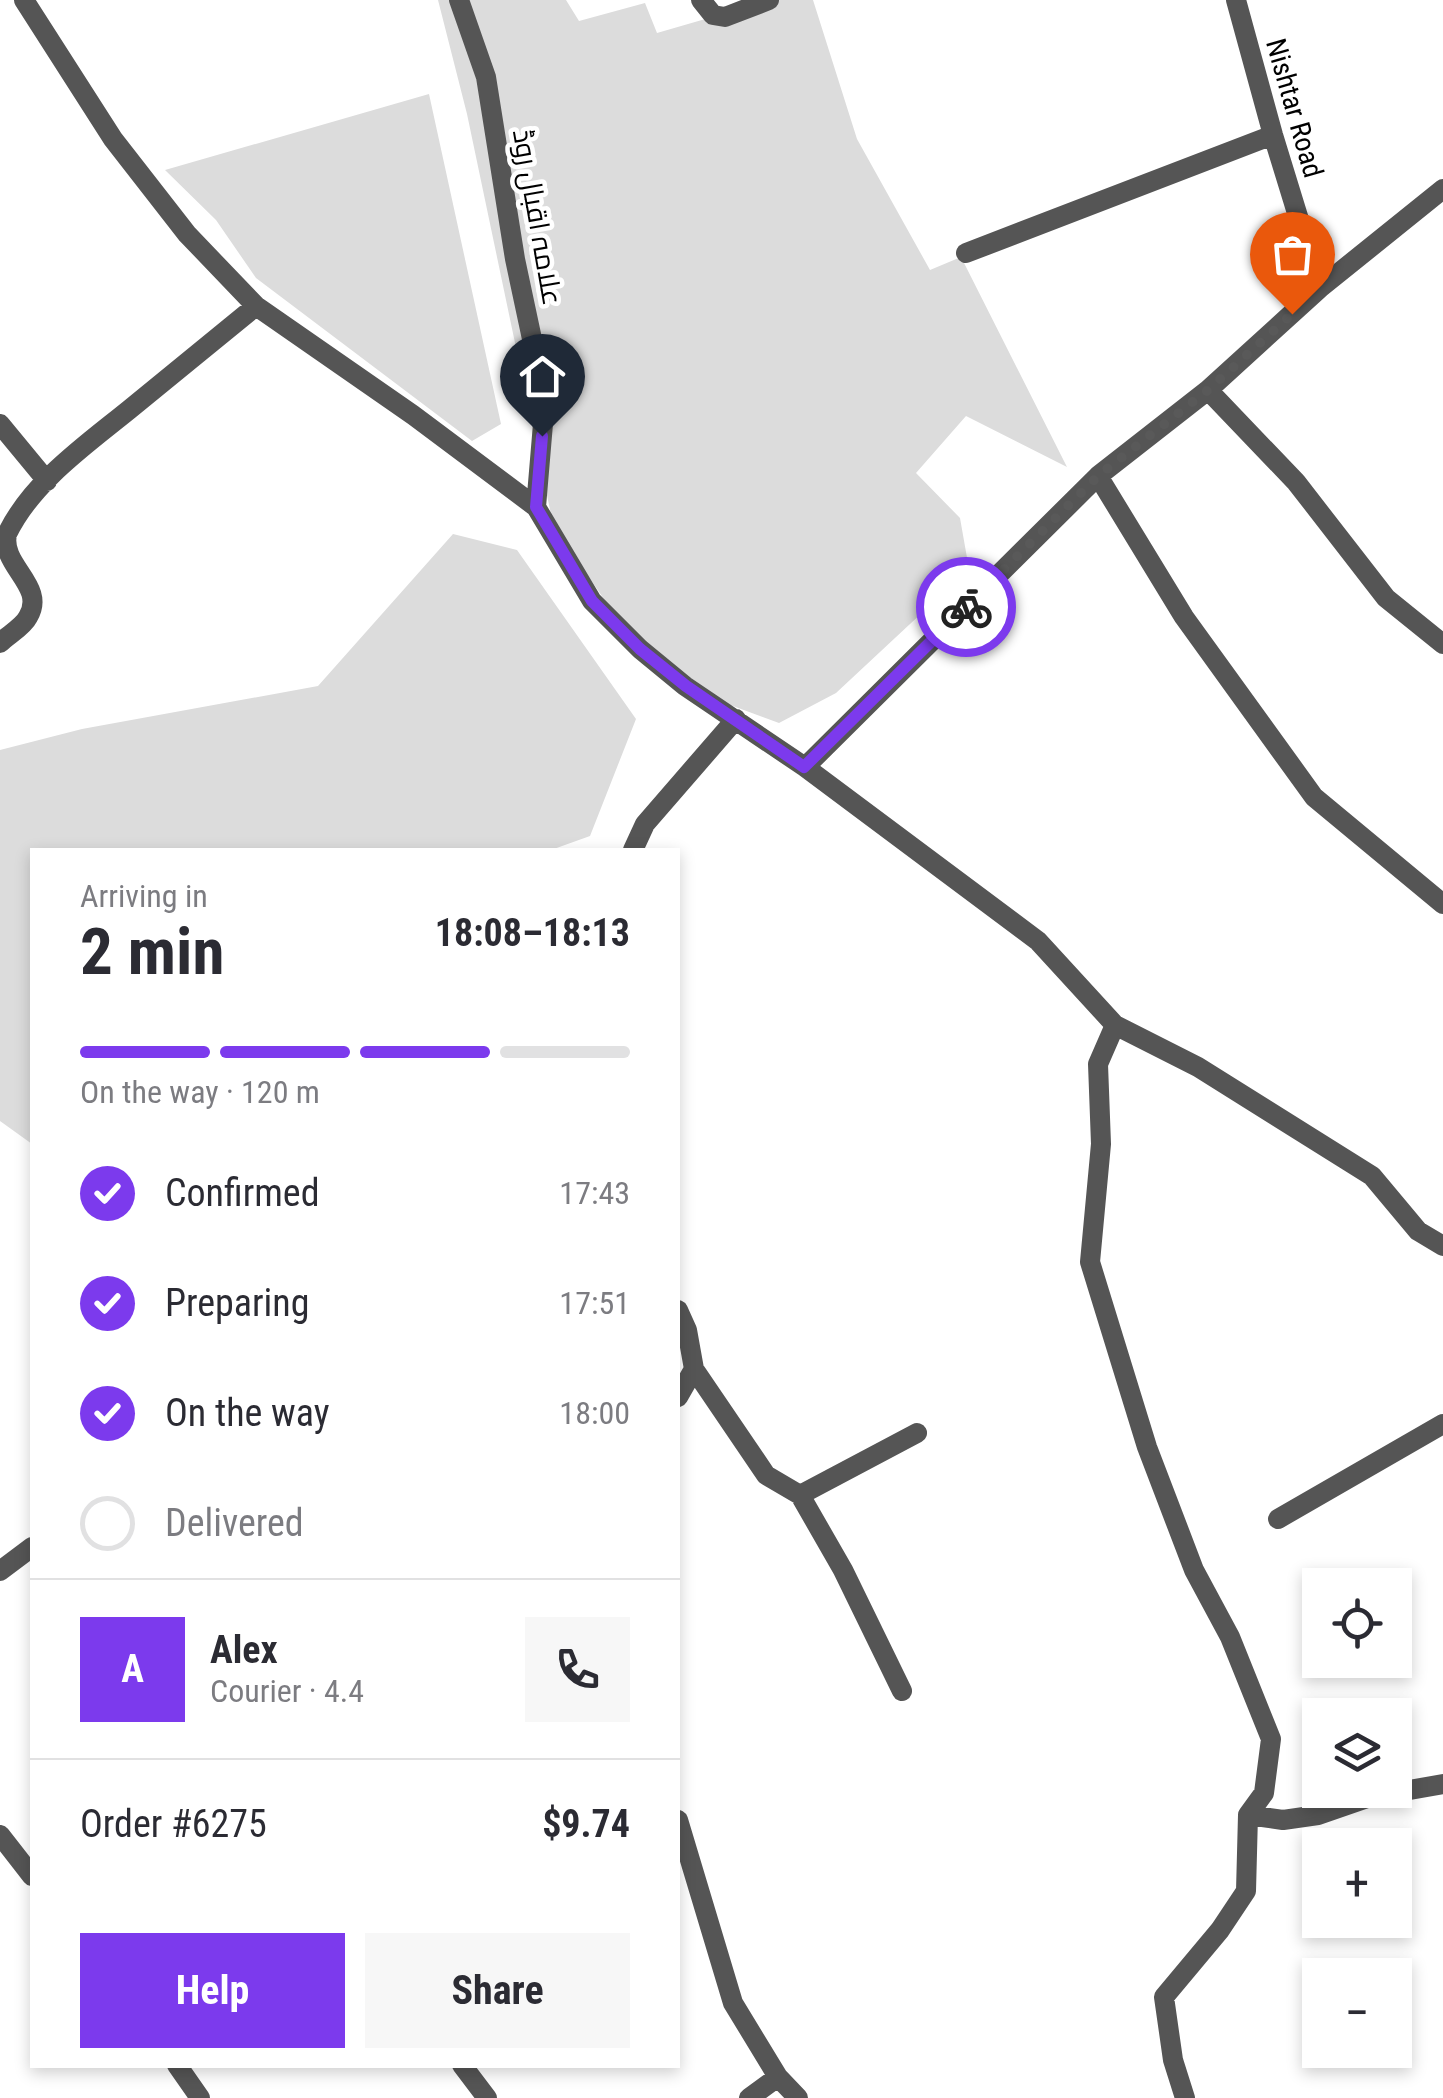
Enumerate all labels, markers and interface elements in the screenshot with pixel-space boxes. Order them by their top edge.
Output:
street label: Nishtar Road [1259,35,1330,181]
street label: علامہ اقبال روڈ [506,126,569,308]
pin [1250,212,1335,315]
icon: bag [1265,227,1320,282]
pin [500,334,585,437]
icon: home [515,349,570,404]
courier [916,557,1016,657]
icon: bike [939,580,994,635]
text: Arriving in [80,877,208,915]
text: 18:08–18:13 [435,911,630,955]
text: 2 min [80,914,224,990]
text: On the way · 120 m [80,1073,320,1111]
icon: check [80,1166,135,1221]
text: Confirmed [165,1171,320,1215]
text: 17:43 [559,1174,630,1212]
icon: check [80,1276,135,1331]
text: Preparing [165,1281,310,1325]
text: 17:51 [559,1284,630,1322]
icon: check [80,1386,135,1441]
text: On the way [165,1391,330,1435]
text: 18:00 [559,1394,630,1432]
text: Delivered [165,1501,304,1545]
map controls [1302,1568,1412,2068]
button: locate [1302,1568,1412,1678]
button: phone [525,1617,630,1722]
text: Alex [210,1628,278,1672]
text: A [121,1647,144,1691]
text: Courier · 4.4 [210,1672,364,1710]
button: layers [1302,1698,1412,1808]
text: Order #6275 [80,1802,267,1846]
text: $9.74 [542,1802,630,1846]
button: + [1302,1828,1412,1938]
button: Help [80,1933,345,2048]
button: Share [365,1933,630,2048]
button: − [1302,1958,1412,2068]

